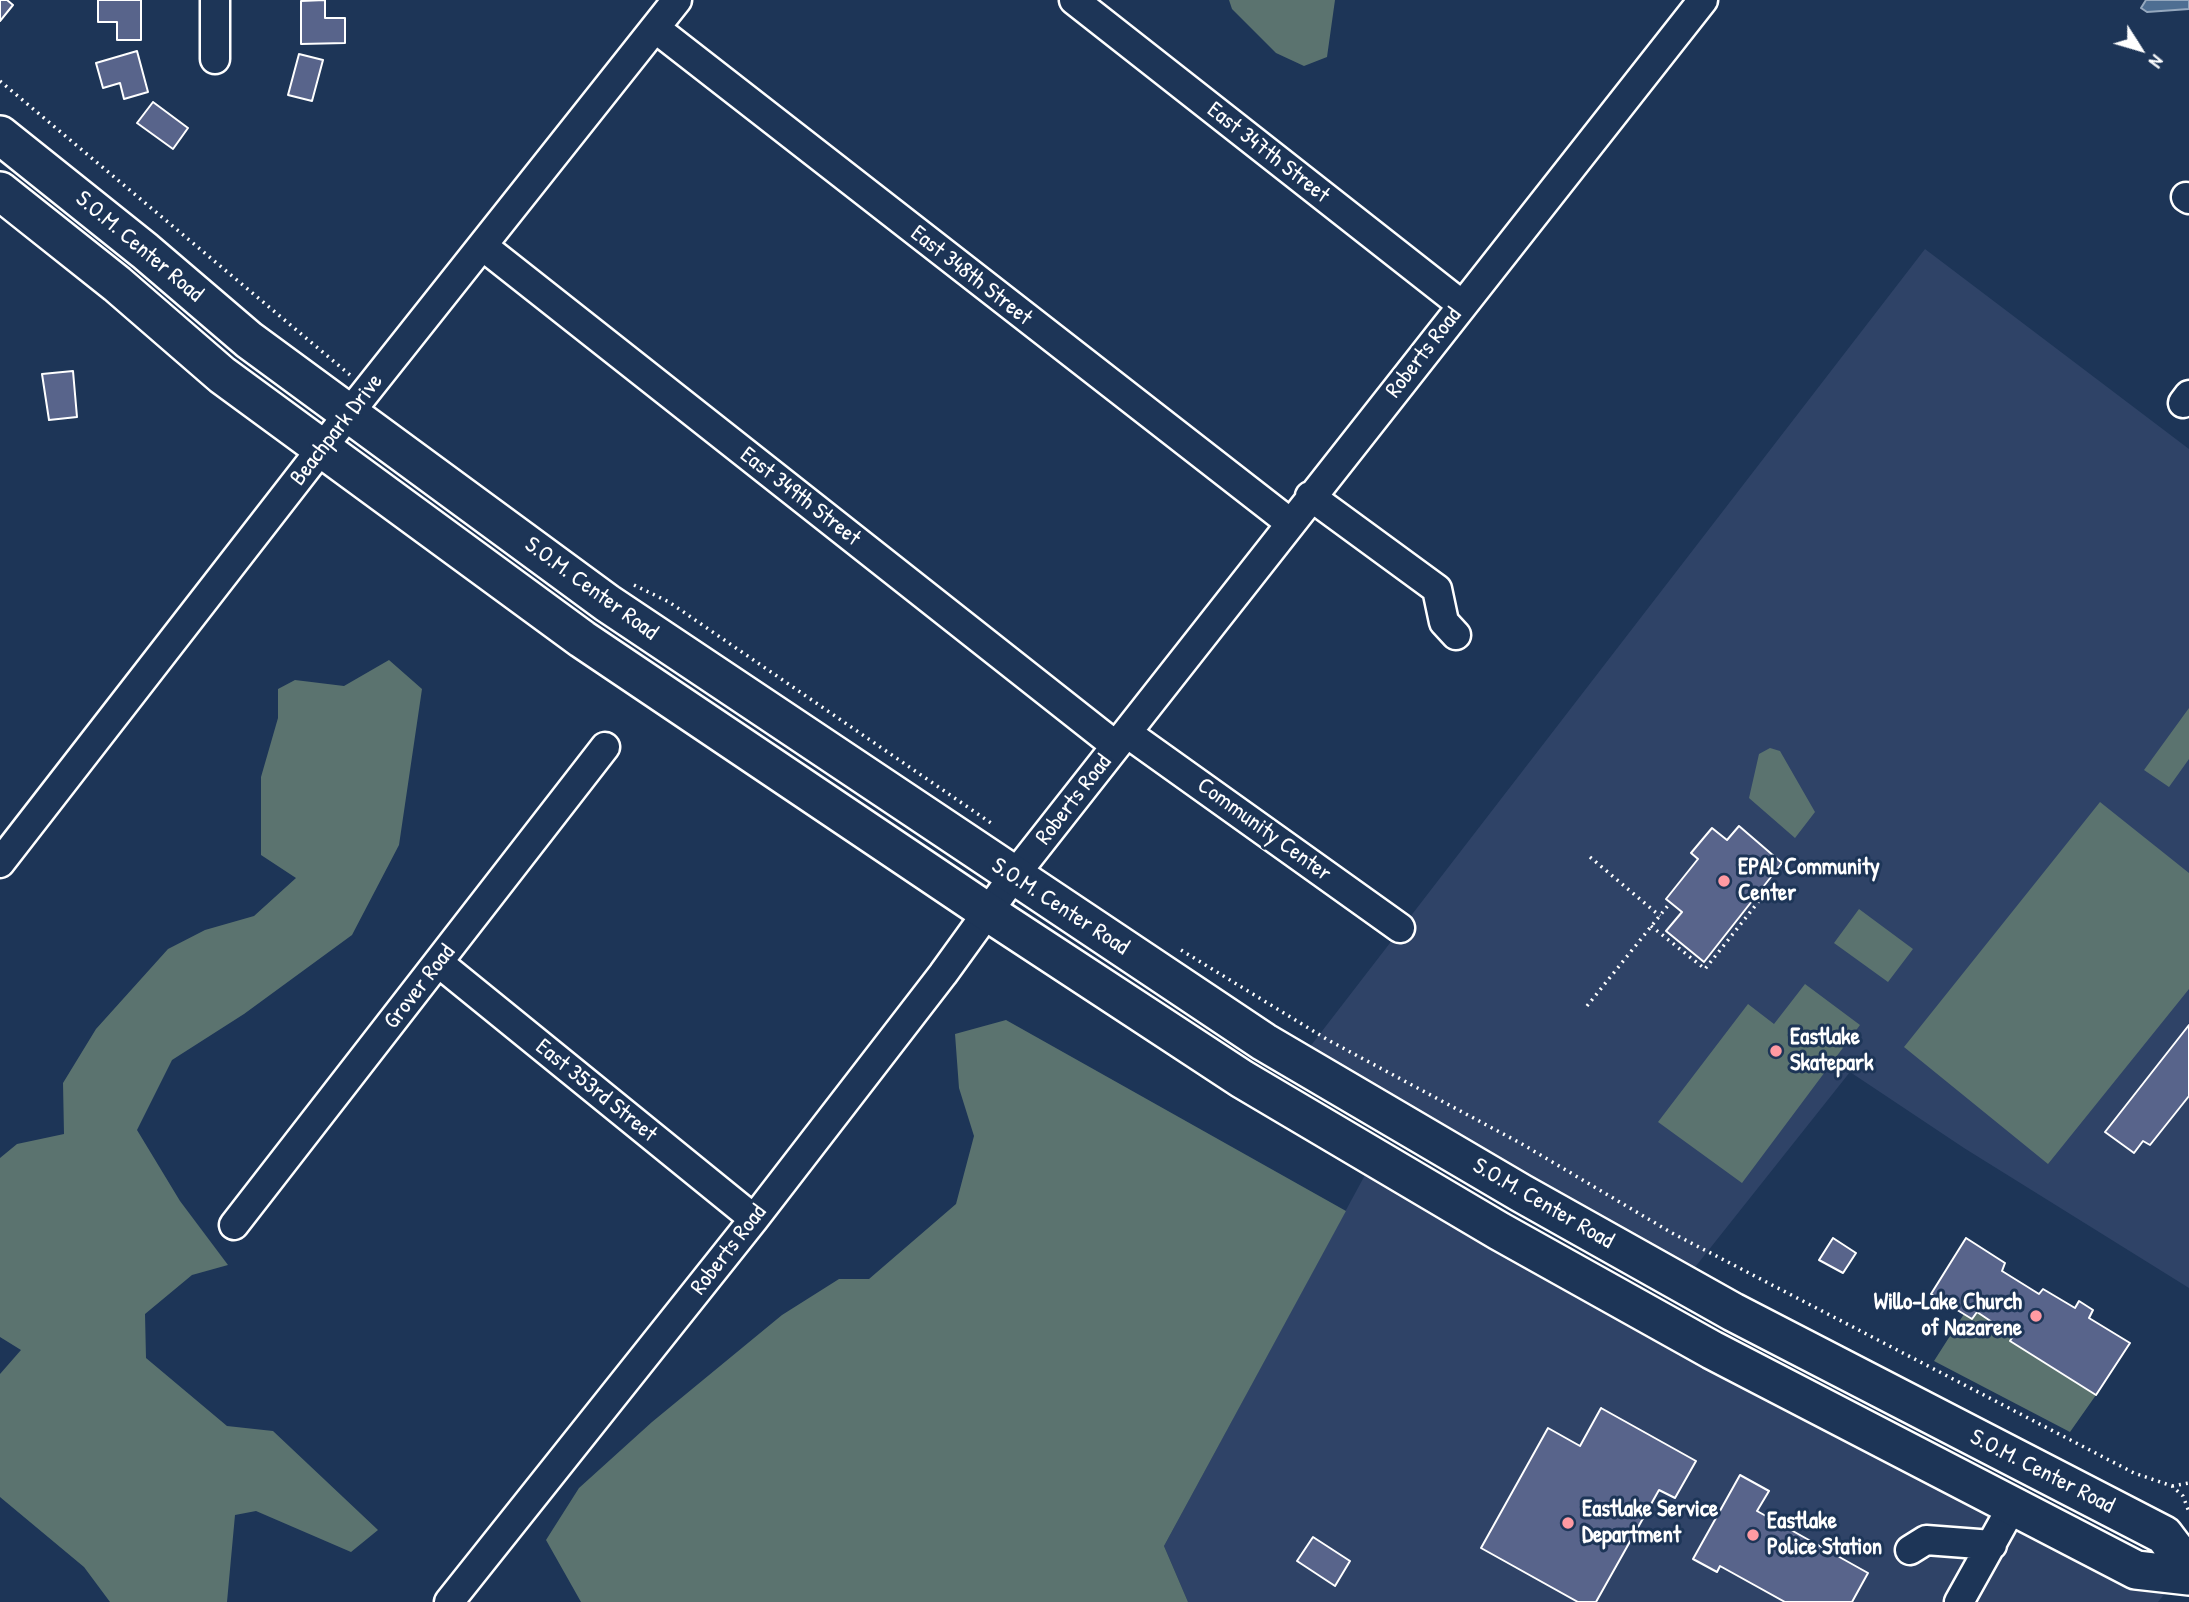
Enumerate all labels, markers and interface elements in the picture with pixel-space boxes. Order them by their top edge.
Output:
north arrow [2105,14,2175,84]
text: N [2143,50,2170,73]
street label: East 347th Street [1201,97,1335,209]
street label: S.O.M. Center Road [70,186,208,308]
street label: East 348th Street [905,220,1037,332]
street label: Roberts Road [1380,302,1468,404]
street label: Beachpark Drive [285,369,389,491]
street label: East 349th Street [734,441,866,553]
street label: S.O.M. Center Road [519,531,663,647]
street label: Roberts Road [1030,749,1118,851]
street label: Community Center [1192,772,1336,888]
street label: S.O.M. Center Road [986,852,1134,962]
place label: EPAL Community Center [1738,854,1880,908]
marker: EPAL Community Center [1716,873,1732,889]
street label: Grover Road [379,939,461,1035]
place label: Eastlake Skatepark [1790,1024,1873,1078]
street label: East 353rd Street [530,1034,662,1148]
marker: Eastlake Skatepark [1768,1043,1784,1059]
street label: S.O.M. Center Road [1468,1153,1618,1255]
street label: Roberts Road [685,1199,773,1301]
place label: Willo-Lake Church of Nazarene [1874,1289,2022,1343]
marker: Willo-Lake Church of Nazarene [2028,1308,2044,1324]
street label: S.O.M. Center Road [1965,1424,2119,1520]
place label: Eastlake Service Department [1582,1496,1718,1550]
place label: Eastlake Police Station [1767,1508,1882,1562]
marker: Eastlake Service Department [1560,1515,1576,1531]
marker: Eastlake Police Station [1745,1527,1761,1543]

